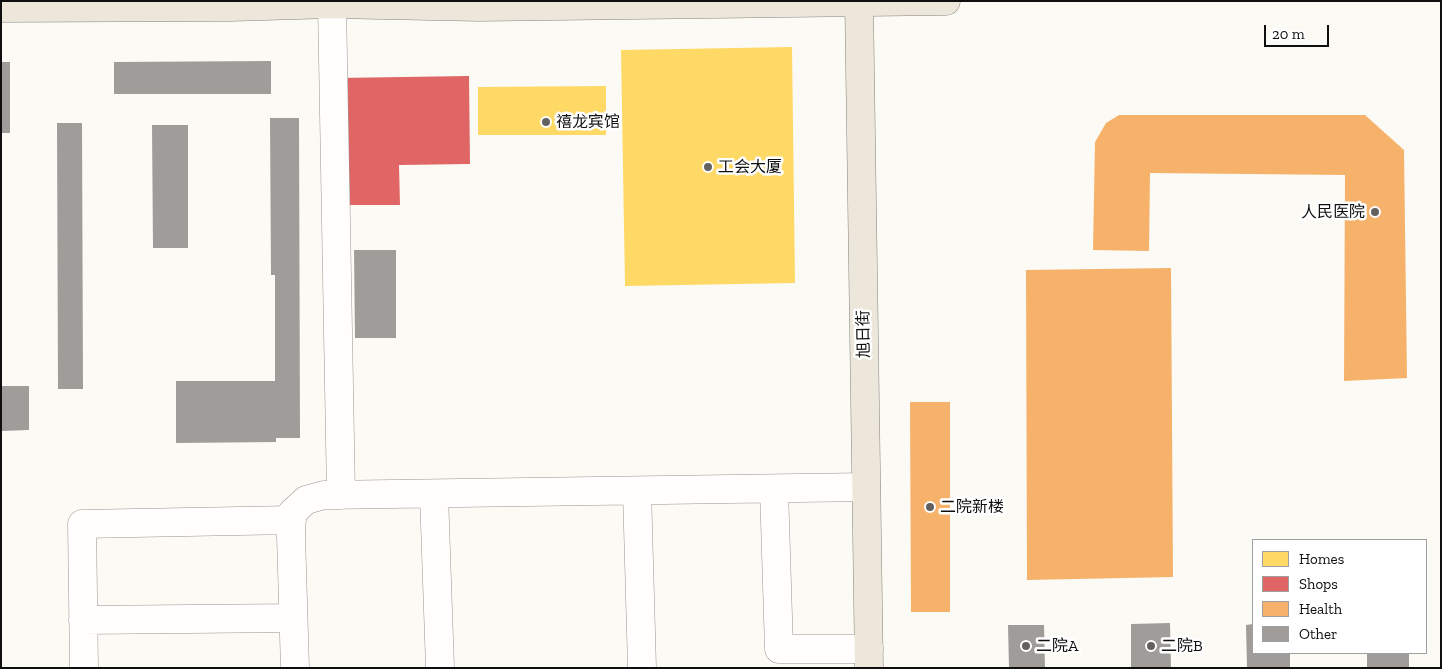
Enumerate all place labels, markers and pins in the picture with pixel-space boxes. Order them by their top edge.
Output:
place label: 禧龙宾馆 [556,112,620,132]
marker: 禧龙宾馆 [540,116,552,128]
place label: 工会大厦 [718,157,782,177]
marker: 工会大厦 [702,161,714,173]
place label: 人民医院 [1301,202,1365,222]
marker: 人民医院 [1369,206,1381,218]
place label: 二院新楼 [940,497,1004,517]
marker: 二院新楼 [924,501,936,513]
place label: 二院A [1036,636,1078,656]
place label: 二院B [1161,636,1203,656]
marker: 二院A [1020,640,1032,652]
marker: 二院B [1145,640,1157,652]

